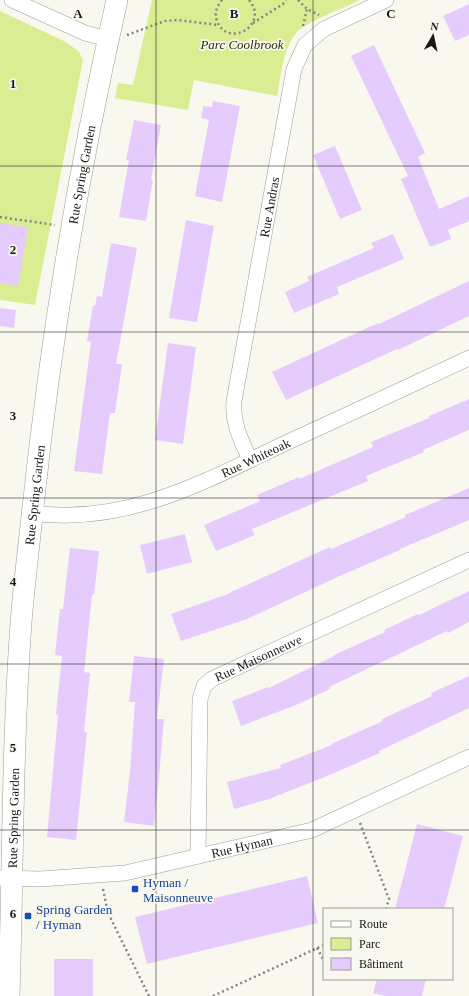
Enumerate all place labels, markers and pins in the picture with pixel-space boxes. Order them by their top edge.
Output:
place label: Hyman / Maisonneuve [143,875,213,905]
marker: Hyman / Maisonneuve [130,884,140,894]
place label: Spring Garden / Hyman [36,902,113,932]
marker: Spring Garden / Hyman [23,911,33,921]

